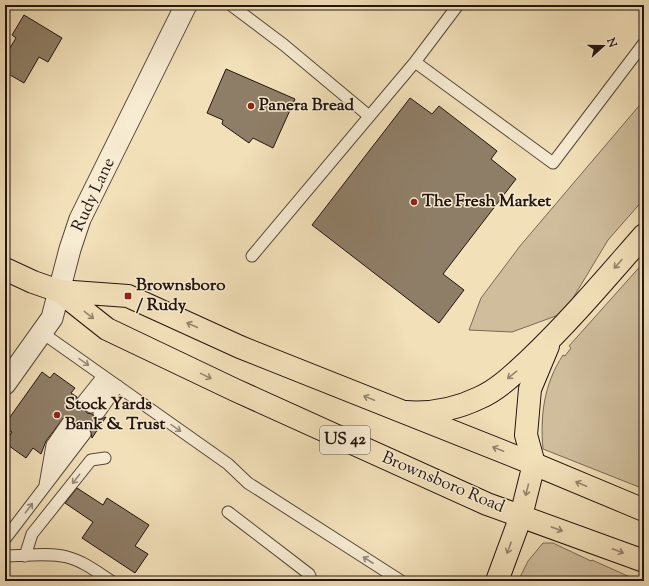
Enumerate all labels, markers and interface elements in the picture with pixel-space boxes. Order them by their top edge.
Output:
north arrow [583,26,623,66]
text: N [602,35,621,50]
place label: Panera Bread [259,94,354,118]
marker: Panera Bread [246,101,256,111]
street label: Rudy Lane [66,154,122,236]
place label: The Fresh Market [422,190,551,214]
marker: The Fresh Market [409,197,419,207]
one-way arrow [614,259,623,269]
place label: Brownsboro / Rudy [136,274,225,318]
marker: Brownsboro / Rudy [123,291,133,301]
one-way arrow [84,311,95,319]
one-way arrow [186,321,198,328]
one-way arrow [78,358,89,366]
one-way arrow [506,370,517,379]
one-way arrow [199,373,211,380]
place label: Stock Yards Bank & Trust [65,393,166,437]
one-way arrow [363,394,375,401]
marker: Stock Yards Bank & Trust [52,410,62,420]
one-way arrow [170,424,181,432]
road number: US 42 [320,426,370,454]
one-way arrow [492,445,504,453]
street label: Brownsboro Road [378,446,508,520]
one-way arrow [71,473,80,484]
one-way arrow [576,480,588,487]
one-way arrow [523,483,531,496]
one-way arrow [24,503,33,514]
one-way arrow [551,525,563,533]
one-way arrow [504,542,512,554]
one-way arrow [612,548,624,556]
one-way arrow [363,556,374,564]

